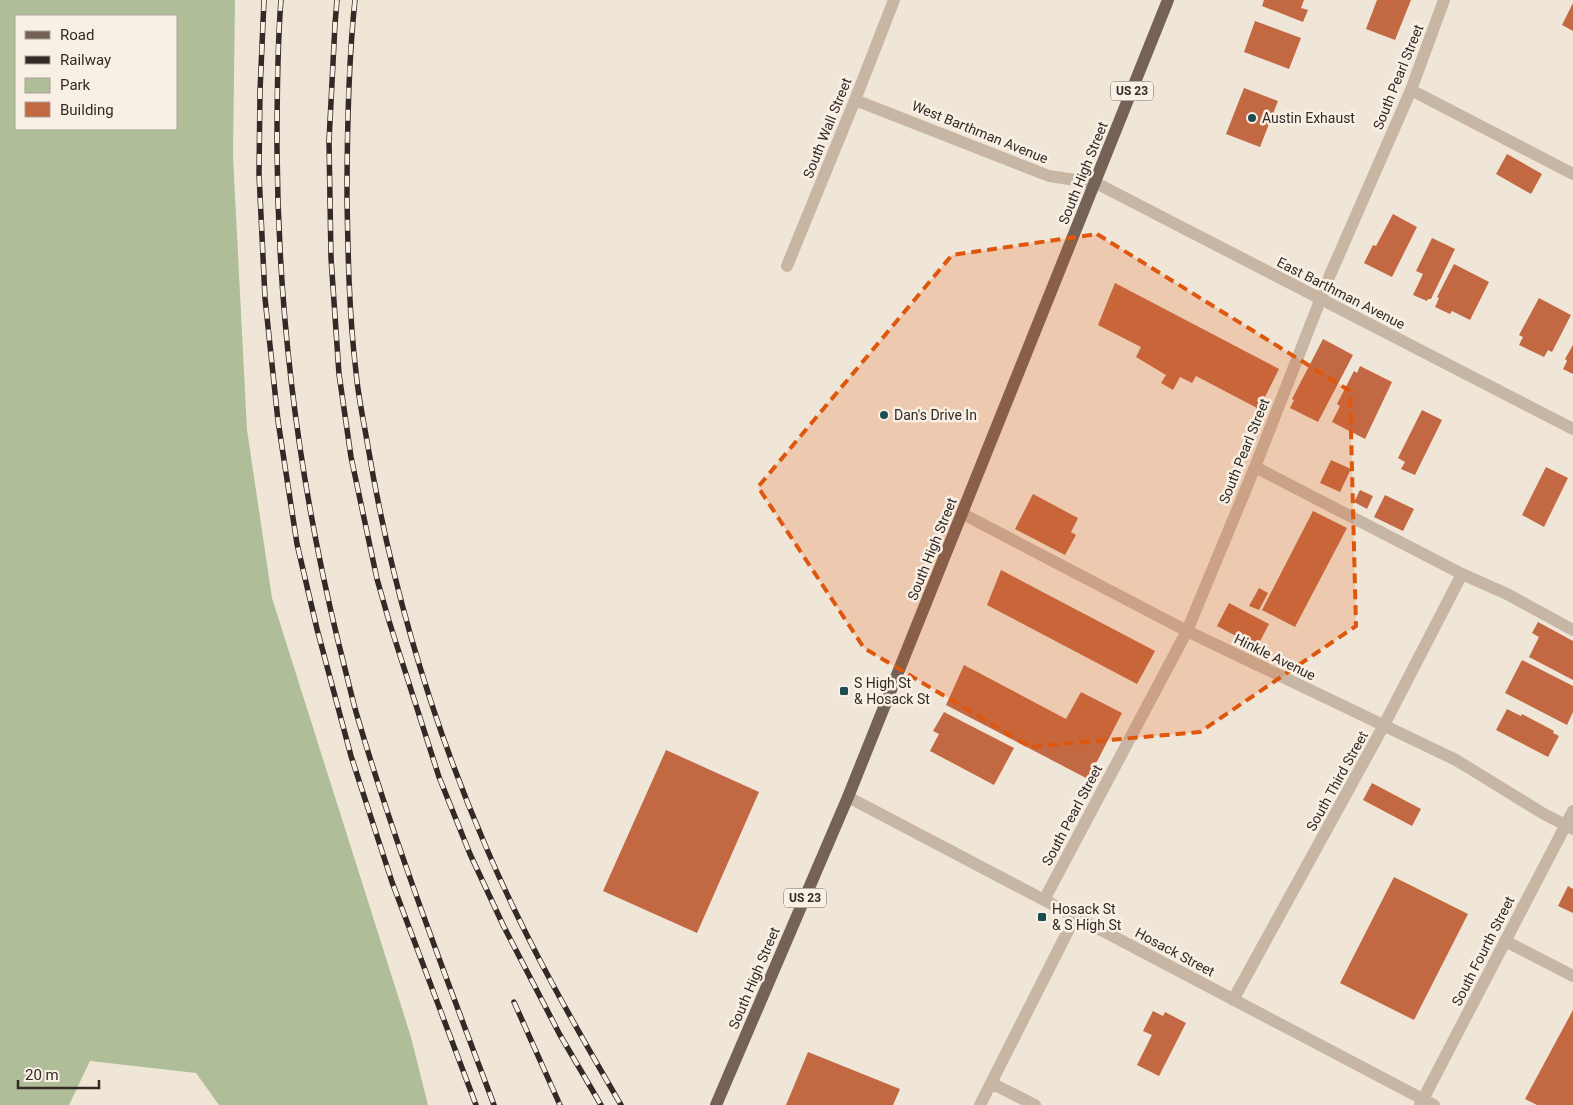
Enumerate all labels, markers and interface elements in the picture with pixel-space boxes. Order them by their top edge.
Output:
legend [15,15,178,130]
street label: South Pearl Street [1370,22,1427,132]
text: Road [60,26,94,44]
text: Railway [60,51,111,69]
street label: South Wall Street [800,75,855,181]
text: Park [60,76,91,94]
road number: US 23 [1111,82,1153,100]
street label: West Barthman Avenue [910,97,1050,167]
text: Building [60,101,114,119]
place label: Austin Exhaust [1262,110,1355,126]
marker: Austin Exhaust [1246,112,1258,124]
street label: South High Street [1055,119,1111,227]
street label: East Barthman Avenue [1274,254,1408,332]
street label: South Pearl Street [1216,396,1273,506]
place label: Dan's Drive In [894,407,977,423]
marker: Dan's Drive In [878,409,890,421]
street label: South High Street [904,495,960,603]
street label: Hinkle Avenue [1232,630,1318,684]
place label: S High St & Hosack St [854,675,930,707]
marker: S High St & Hosack St [838,685,850,697]
street label: South Third Street [1303,728,1371,834]
street label: South Pearl Street [1039,761,1106,868]
road number: US 23 [784,888,826,908]
street label: South Fourth Street [1448,893,1518,1008]
place label: Hosack St & S High St [1052,901,1122,933]
marker: Hosack St & S High St [1036,911,1048,923]
street label: South High Street [725,924,783,1031]
street label: Hosack Street [1133,924,1218,980]
scale bar [18,1058,99,1090]
text: 20 m [25,1066,59,1084]

